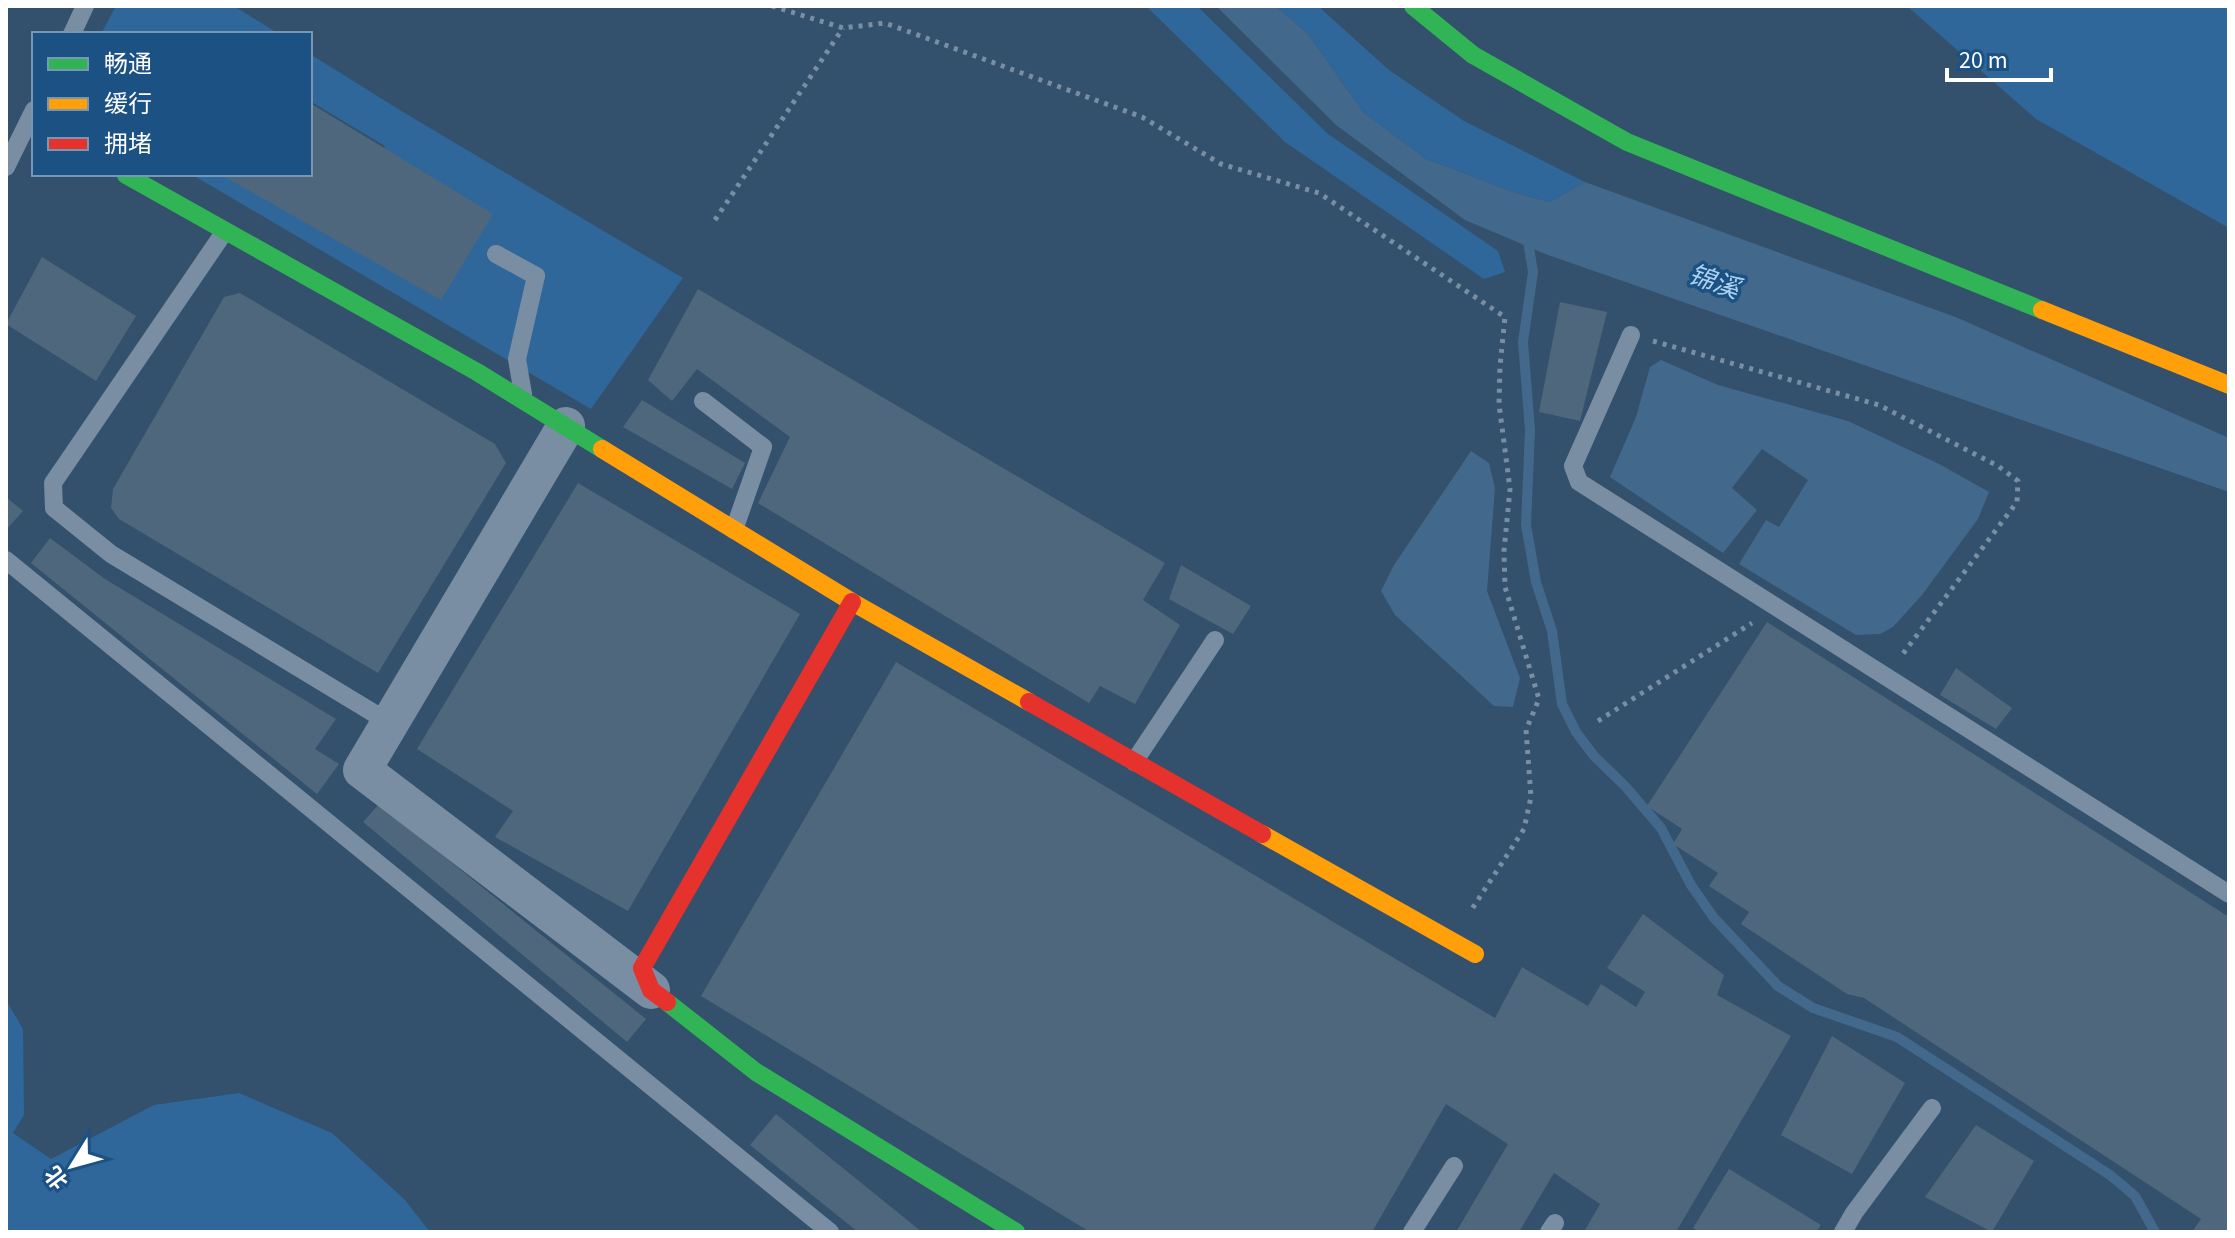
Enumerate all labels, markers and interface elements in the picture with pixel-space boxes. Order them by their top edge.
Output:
legend [32,32,312,176]
scale bar [1947,32,2051,82]
text: 20 m [1959,43,2008,78]
text: 畅通 [104,47,152,82]
text: 缓行 [104,87,152,122]
text: 拥堵 [104,127,152,162]
water label: 锦溪 [1683,256,1747,309]
north arrow [32,1126,112,1206]
text: 北 [37,1159,76,1196]

